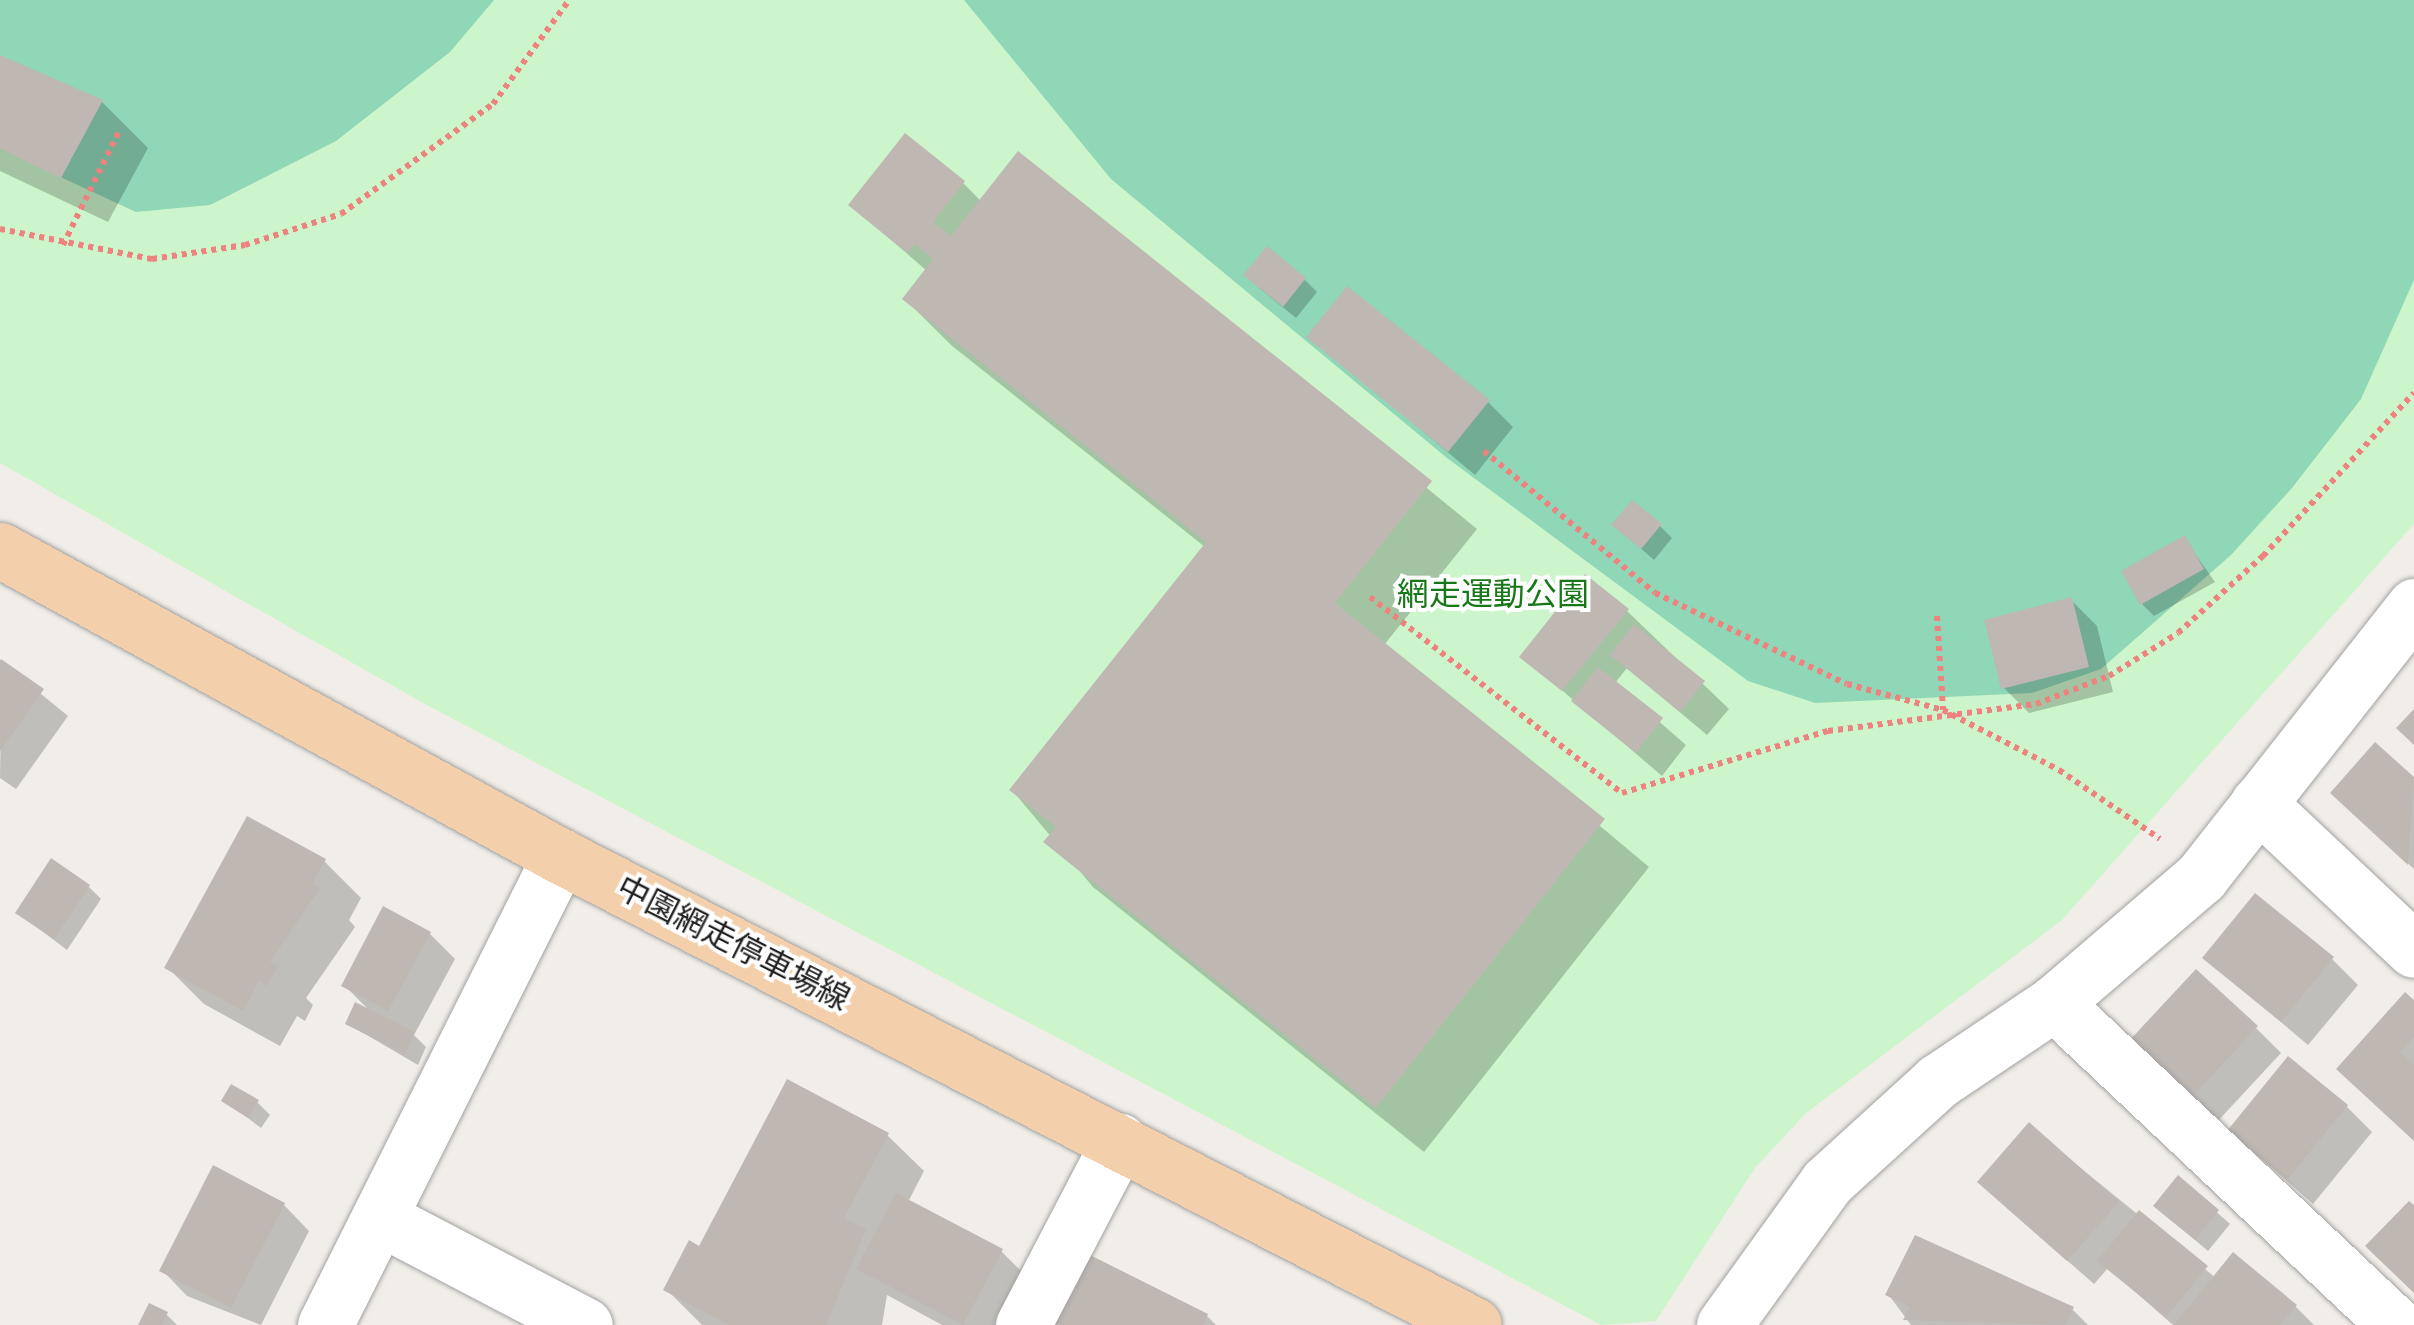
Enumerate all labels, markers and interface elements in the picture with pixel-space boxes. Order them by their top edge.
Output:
park label: 網走運動公園 [1397,576,1589,614]
street label: 中園網走停車場線 [610,869,856,1019]

